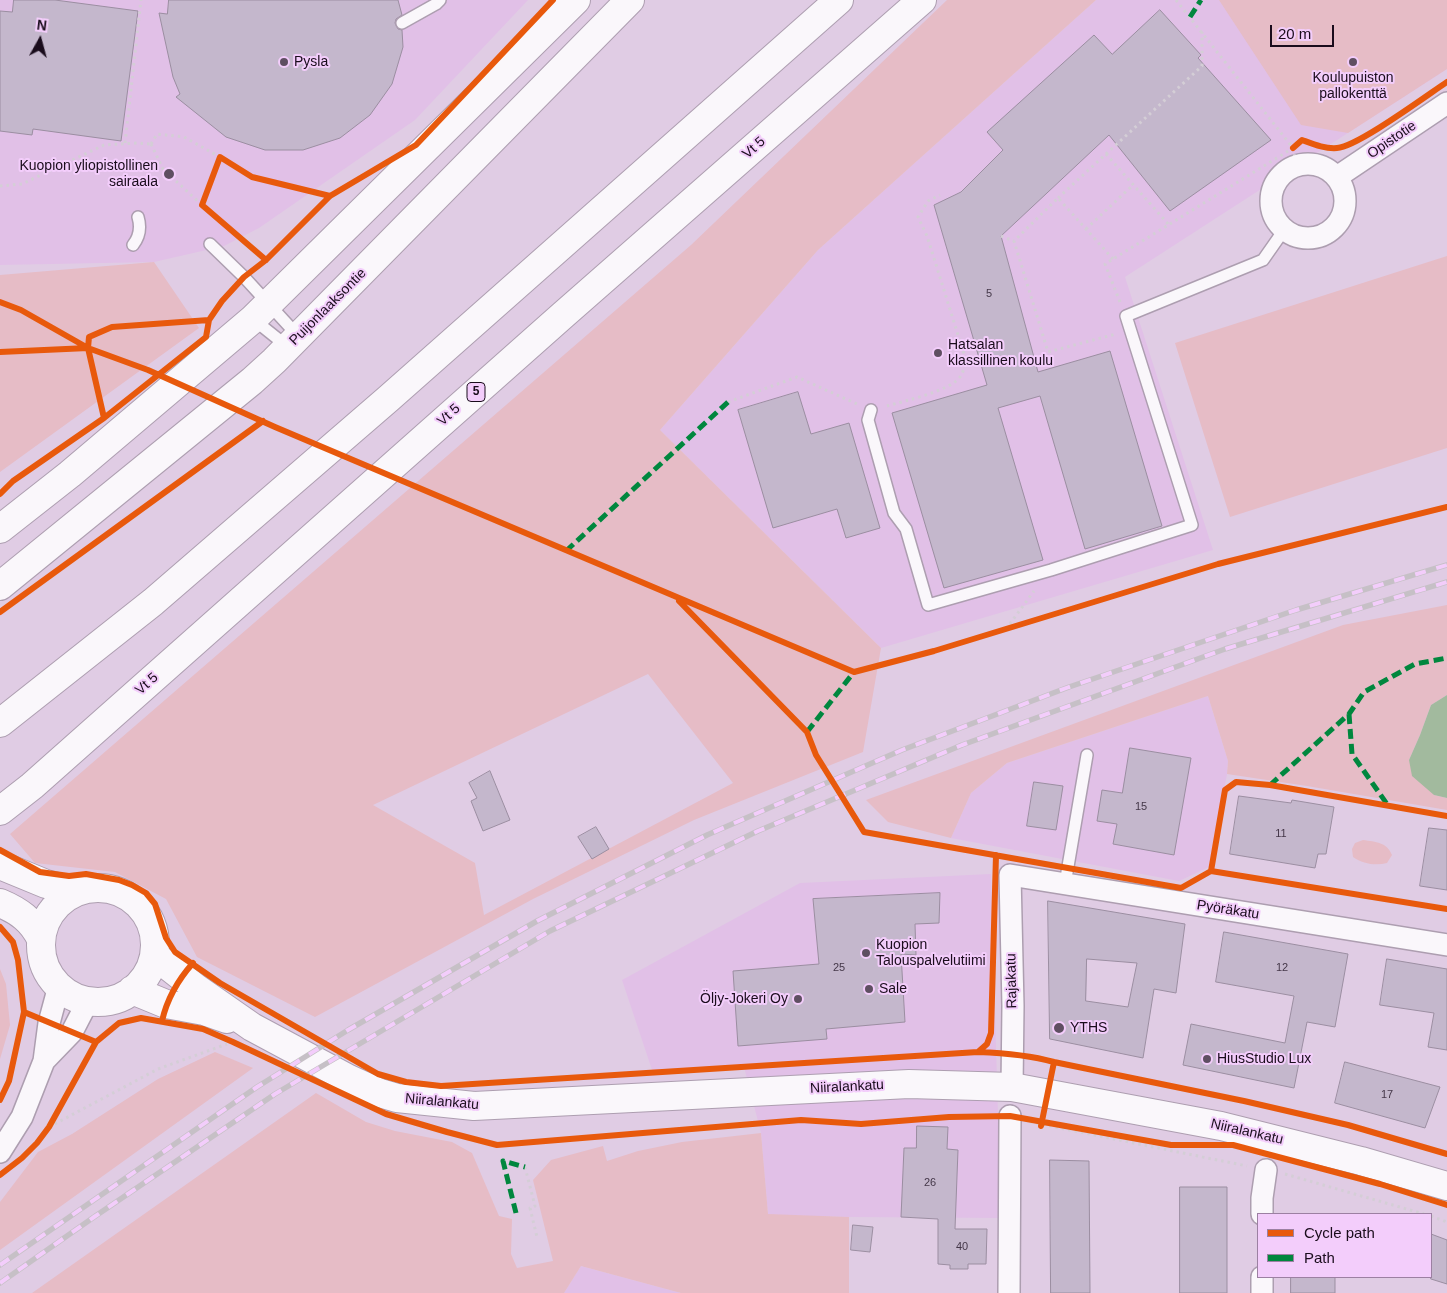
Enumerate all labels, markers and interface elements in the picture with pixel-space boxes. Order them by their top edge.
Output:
north arrow [15,15,65,65]
scale bar [1272,15,1336,47]
text: N [36,17,48,34]
text: 20 m [1278,25,1311,42]
place label: Pysla [294,54,328,70]
marker: Pysla [278,56,290,68]
marker: Koulupuiston pallokenttä [1347,56,1359,68]
place label: Koulupuiston pallokenttä [1313,70,1393,102]
street label: Opistotie [1364,118,1420,162]
street label: Vt 5 [739,133,769,163]
place label: Kuopion yliopistollinen sairaala [19,158,158,190]
marker: Kuopion yliopistollinen sairaala [162,167,176,181]
street label: Puijonlaaksontie [286,265,370,349]
house number: 5 [986,287,992,301]
place label: Hatsalan klassillinen koulu [948,337,1053,370]
marker: Hatsalan klassillinen koulu [932,347,944,359]
road number: 5 [467,382,485,402]
street label: Vt 5 [434,400,464,430]
street label: Vt 5 [132,669,162,699]
house number: 15 [1135,800,1147,814]
house number: 11 [1275,827,1287,841]
street label: Pyöräkatu [1196,897,1260,923]
place label: Kuopion Talouspalvelutiimi [876,937,986,970]
marker: Kuopion Talouspalvelutiimi [860,947,872,959]
street label: Rajakatu [1003,953,1021,1009]
house number: 25 [833,961,845,975]
house number: 12 [1276,961,1288,975]
place label: Sale [879,981,907,997]
marker: Sale [863,983,875,995]
place label: Öljy-Jokeri Oy [700,991,788,1007]
marker: Öljy-Jokeri Oy [792,993,804,1005]
place label: YTHS [1070,1020,1107,1036]
marker: YTHS [1052,1021,1066,1035]
place label: HiusStudio Lux [1217,1051,1311,1067]
marker: HiusStudio Lux [1201,1053,1213,1065]
street label: Niiralankatu [810,1077,884,1097]
house number: 17 [1381,1088,1393,1102]
street label: Niiralankatu [404,1090,480,1114]
street label: Niiralankatu [1209,1116,1285,1148]
house number: 26 [924,1176,936,1190]
legend [1257,1213,1432,1278]
text: Cycle path [1304,1224,1375,1241]
house number: 40 [956,1240,968,1254]
text: Path [1304,1249,1335,1266]

